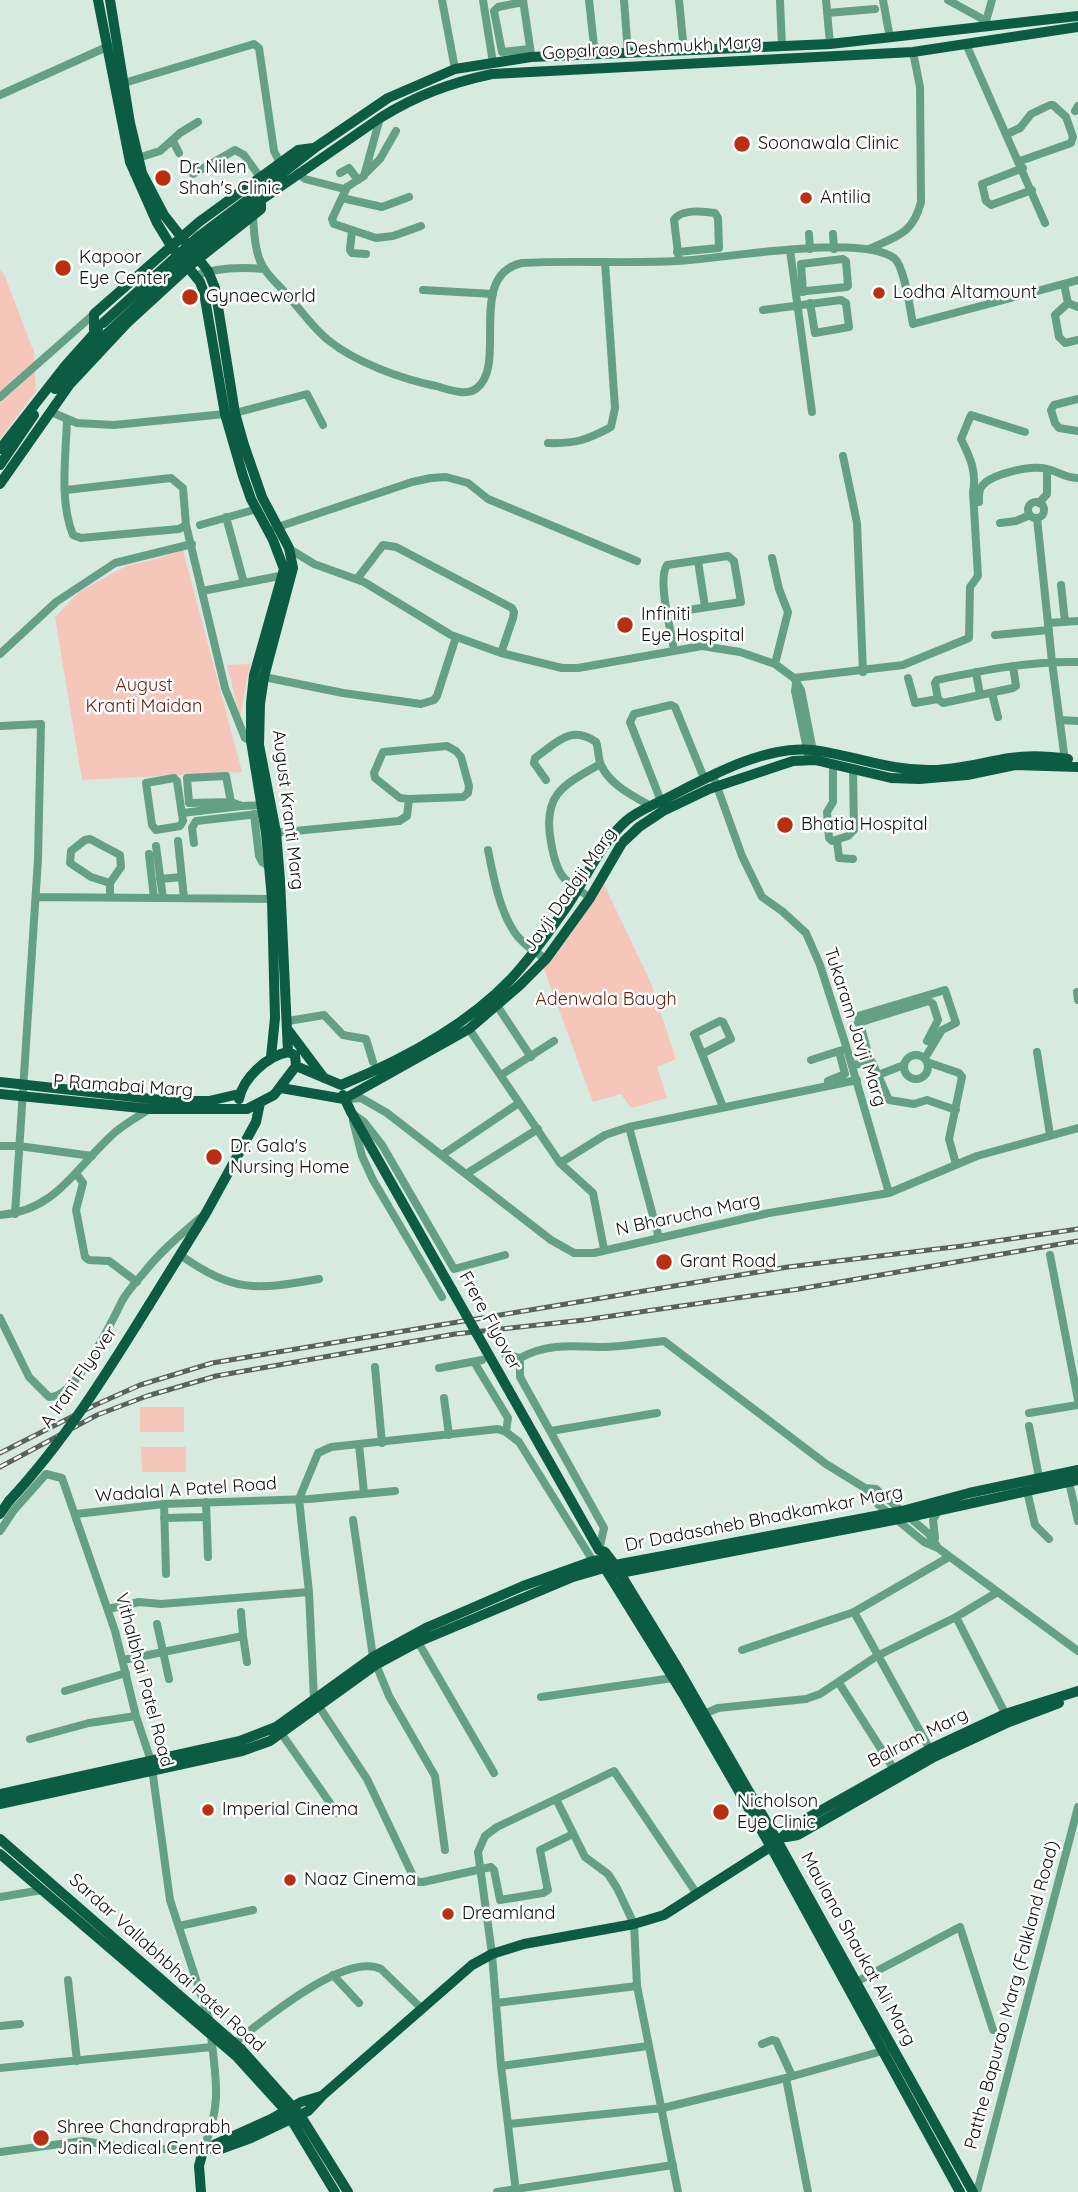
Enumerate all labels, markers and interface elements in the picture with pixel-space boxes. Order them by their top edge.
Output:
street label: Gopalrao Deshmukh Marg [542,31,762,65]
place label: Soonawala Clinic [758,133,899,155]
marker: Soonawala Clinic [732,134,752,154]
place label: Dr. Nilen Shah's Clinic [179,157,281,200]
marker: Dr. Nilen Shah's Clinic [153,168,173,188]
place label: Antilia [820,187,871,209]
marker: Antilia [798,190,814,206]
place label: Kapoor Eye Center [79,247,170,290]
marker: Kapoor Eye Center [53,258,73,278]
place label: Lodha Altamount [893,282,1037,304]
marker: Lodha Altamount [871,285,887,301]
place label: Gynaecworld [206,286,316,308]
marker: Gynaecworld [180,287,200,307]
place label: Infiniti Eye Hospital [641,604,744,646]
marker: Infiniti Eye Hospital [615,615,635,635]
park label: August Kranti Maidan [86,675,202,718]
street label: August Kranti Marg [267,729,309,891]
place label: Bhatia Hospital [801,814,928,836]
marker: Bhatia Hospital [775,815,795,835]
street label: Javji Dadaji Marg [519,824,621,956]
street label: Tukaram Javji Marg [819,945,891,1109]
park label: Adenwala Baugh [535,989,677,1011]
street label: P Ramabai Marg [52,1070,194,1102]
place label: Dr. Gala's Nursing Home [230,1136,350,1178]
marker: Dr. Gala's Nursing Home [204,1147,224,1167]
street label: N Bharucha Marg [614,1189,762,1241]
place label: Grant Road [680,1251,776,1273]
marker: Grant Road [654,1252,674,1272]
street label: Frere Flyover [454,1268,526,1374]
street label: A Irani Flyover [36,1322,122,1432]
street label: Wadalal A Patel Road [94,1473,278,1507]
street label: Dr Dadasaheb Bhadkamkar Marg [623,1481,905,1557]
street label: Vithalbhai Patel Road [110,1591,178,1769]
street label: Balram Marg [864,1704,972,1772]
place label: Nicholson Eye Clinic [737,1791,818,1834]
place label: Imperial Cinema [222,1799,358,1821]
marker: Imperial Cinema [200,1802,216,1818]
marker: Nicholson Eye Clinic [711,1802,731,1822]
street label: Patthe Bapurao Marg (Falkland Road) [960,1838,1064,2152]
street label: Maulana Shaukat Ali Marg [796,1848,920,2050]
street label: Sardar Vallabhbhai Patel Road [64,1869,270,2057]
place label: Naaz Cinema [304,1869,416,1891]
marker: Naaz Cinema [282,1872,298,1888]
place label: Dreamland [462,1903,555,1925]
marker: Dreamland [440,1906,456,1922]
place label: Shree Chandraprabh Jain Medical Centre [57,2117,231,2160]
marker: Shree Chandraprabh Jain Medical Centre [31,2128,51,2148]

